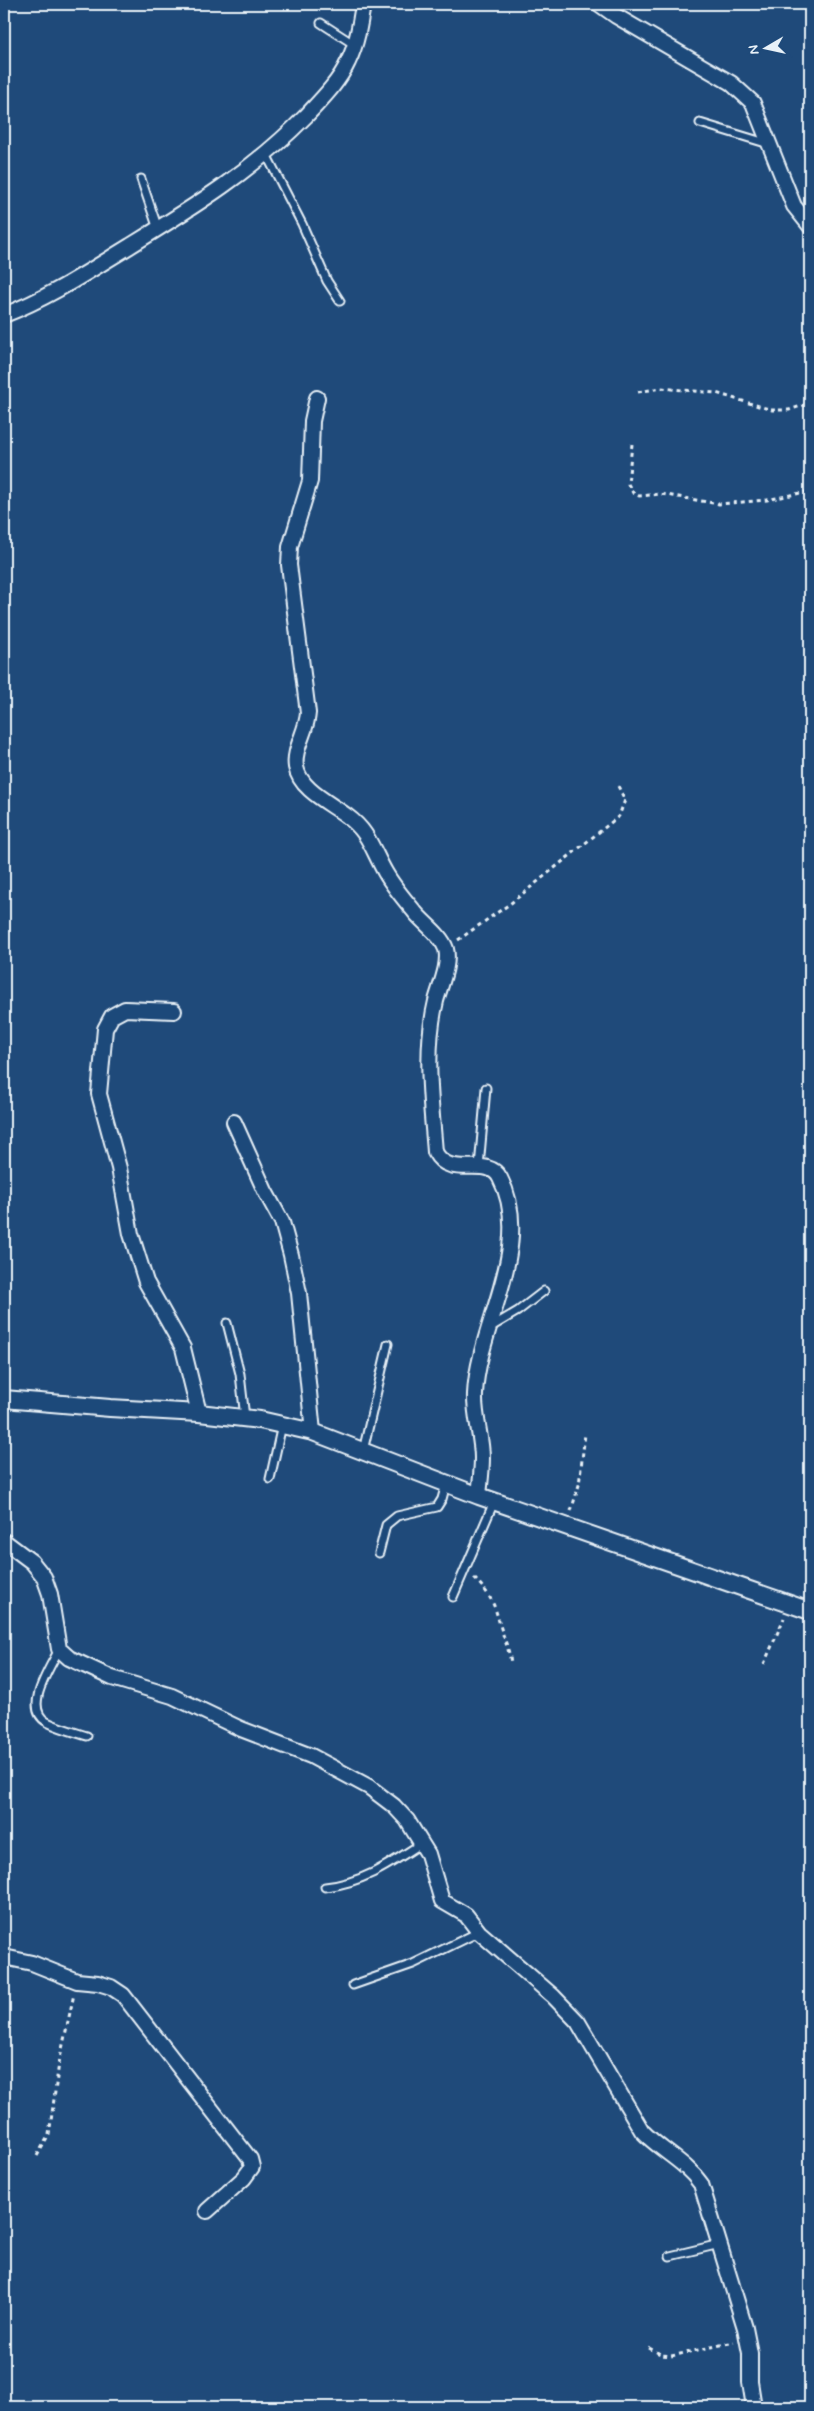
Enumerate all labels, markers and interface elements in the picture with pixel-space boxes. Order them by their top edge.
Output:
north arrow [742,22,792,72]
text: N [745,44,764,56]

